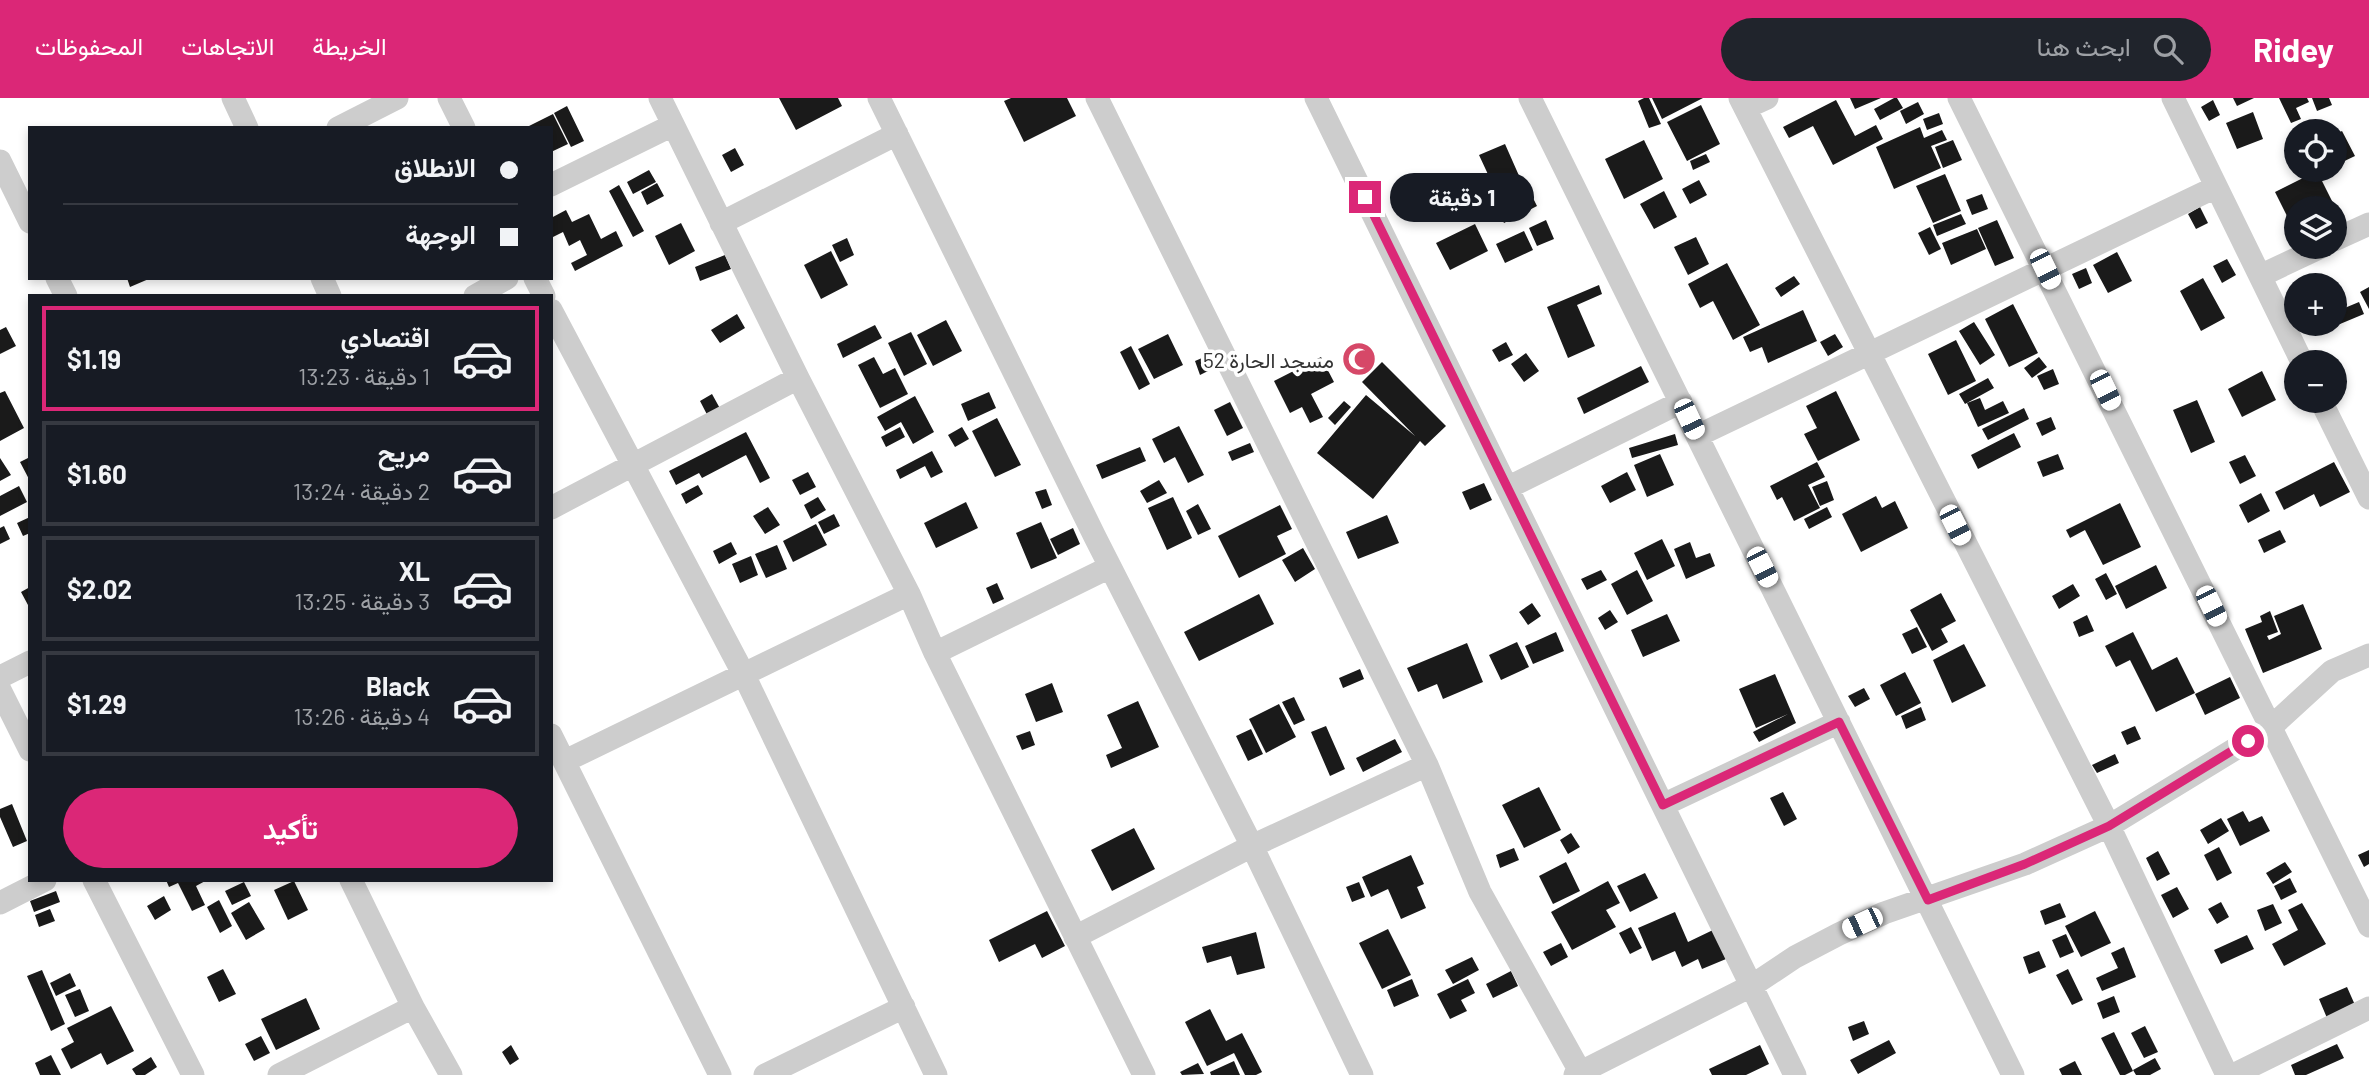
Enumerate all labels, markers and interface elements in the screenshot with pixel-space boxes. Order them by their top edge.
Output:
search box [1721,18,2211,81]
text: Ridey [2253,29,2334,69]
text: ابحث هنا [2036,30,2131,61]
icon: search [2149,30,2187,68]
text: المحفوظات [35,31,143,60]
text: الاتجاهات [181,31,274,60]
text: الخريطة [312,31,387,60]
map controls [2284,119,2347,413]
button: locate [2284,119,2347,182]
text: الانطلاق [394,151,476,182]
callout: 1 دقيقة [1390,172,1533,222]
route end [1349,181,1381,213]
text: 1 دقيقة [1429,183,1496,211]
button: layers [2284,196,2347,259]
text: الوجهة [405,218,476,249]
car [2027,246,2064,292]
button: + [2284,273,2347,336]
text: اقتصادي [341,321,430,352]
icon: car [451,327,514,390]
mosque icon: مسجد الحارة 52 [1340,340,1378,378]
text: $1.19 [67,343,121,374]
place label: مسجد الحارة 52 [1203,347,1334,374]
button: − [2284,350,2347,413]
text: 1 دقيقة · 13:23 [298,362,430,390]
car [2087,367,2124,413]
car [1671,396,1708,442]
text: مريح [378,436,430,467]
icon: car [451,442,514,505]
text: $1.60 [67,458,127,489]
text: 2 دقيقة · 13:24 [293,477,430,505]
car [1937,502,1974,548]
car [1744,544,1781,590]
text: XL [399,555,430,586]
icon: car [451,557,514,620]
text: $2.02 [67,573,132,604]
car [2193,583,2230,629]
text: 3 دقيقة · 13:25 [294,587,430,615]
text: Black [366,670,430,701]
icon: car [451,672,514,735]
text: $1.29 [67,688,126,719]
text: 4 دقيقة · 13:26 [294,702,430,730]
route start [2232,725,2264,757]
button: تأكيد [63,788,518,868]
car [1839,905,1886,941]

